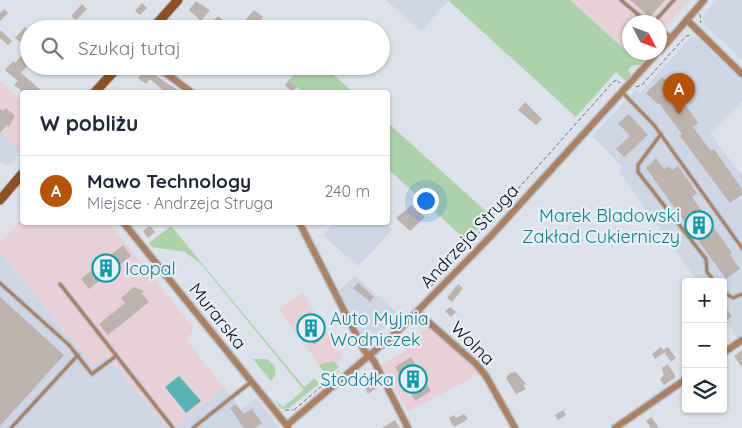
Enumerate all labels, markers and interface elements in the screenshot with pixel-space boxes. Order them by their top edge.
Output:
north arrow [622,15,667,60]
search box [20,20,390,75]
icon: search [38,34,66,62]
text: Szukaj tutaj [78,36,181,60]
pin: A [663,73,695,114]
text: W pobliżu [40,110,138,136]
text: Mawo Technology [87,169,251,193]
street label: Andrzeja Struga [415,179,523,293]
text: A [51,181,61,201]
text: 240 m [324,181,370,201]
your location [413,188,439,214]
text: Miejsce · Andrzeja Struga [87,193,273,213]
place label: Marek Bladowski Zakład Cukierniczy [522,204,680,248]
building icon: Marek Bladowski Zakład Cukierniczy [684,210,714,240]
building icon: Icopal [91,253,121,283]
place label: Icopal [125,257,176,280]
street label: Murarska [184,278,252,354]
map controls [682,278,727,413]
button: + [682,278,727,323]
place label: Auto Myjnia Wodniczek [330,307,429,351]
building icon: Auto Myjnia Wodniczek [296,313,326,343]
street label: Wolna [446,316,500,370]
button: − [682,323,727,368]
building icon: Stodółka [398,364,428,394]
place label: Stodółka [321,368,394,391]
button: layers [682,368,727,413]

